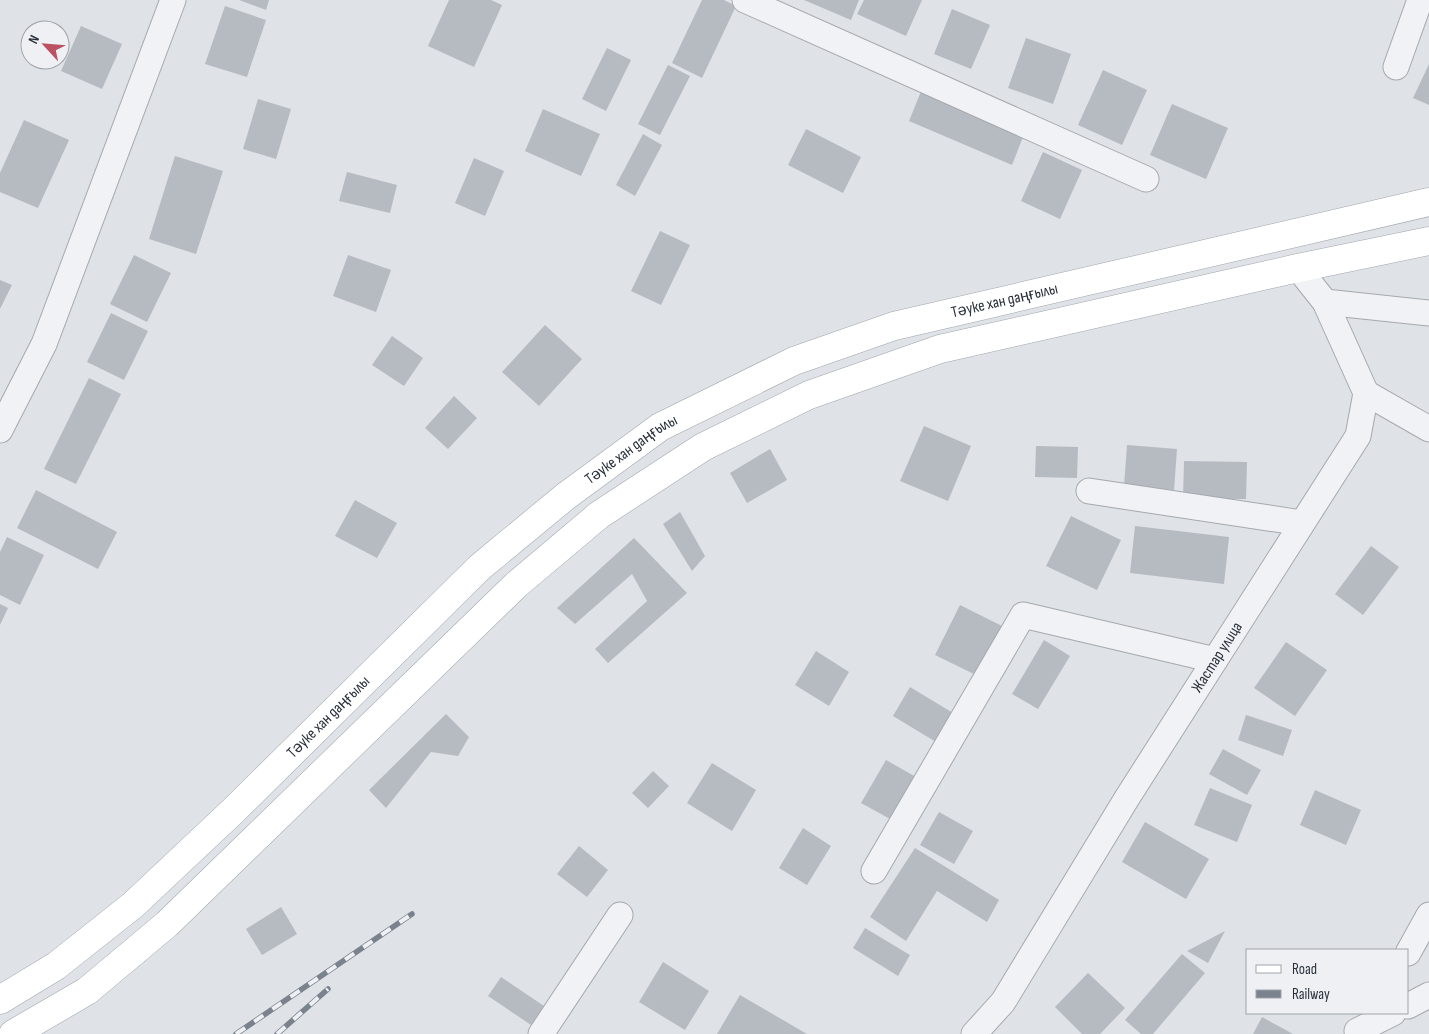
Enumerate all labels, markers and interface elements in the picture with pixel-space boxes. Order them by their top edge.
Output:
north arrow [20,20,70,70]
text: N [24,32,43,47]
street label: Тәуке хан даңғылы [949,279,1060,322]
street label: Тәуке хан даңғылы [581,410,681,488]
street label: Жастар улица [1187,618,1246,696]
street label: Тәуке хан даңғылы [283,672,374,762]
legend [1246,949,1409,1014]
text: Road [1292,960,1317,979]
text: Railway [1292,985,1330,1004]

